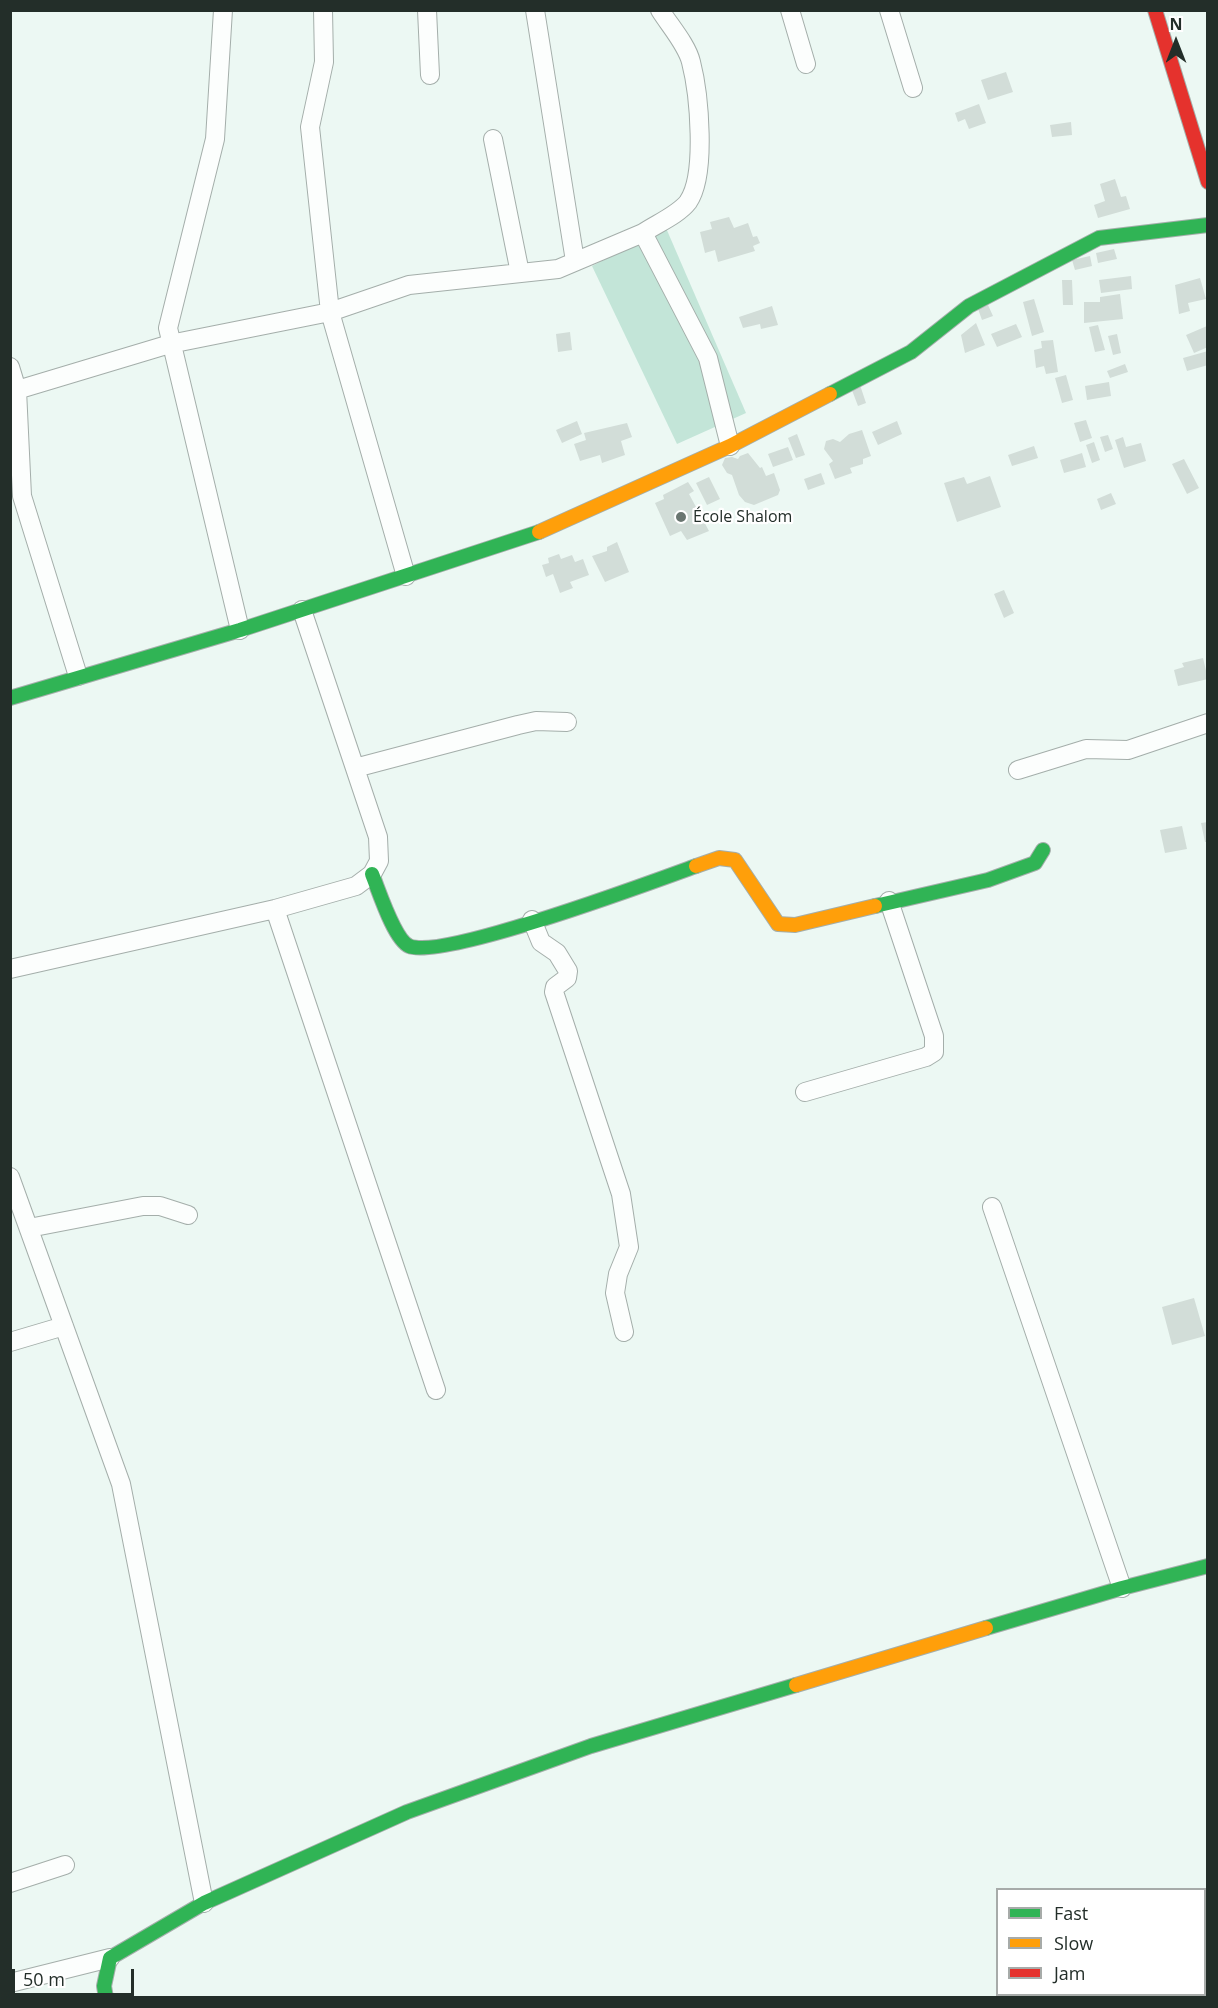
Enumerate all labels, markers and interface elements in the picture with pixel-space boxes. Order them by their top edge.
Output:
north arrow [1146,12,1206,72]
text: N [1169,13,1183,35]
place label: École Shalom [693,507,792,527]
marker: École Shalom [674,510,688,524]
legend [996,1888,1206,1996]
text: Fast [1054,1901,1088,1925]
text: Slow [1054,1931,1093,1955]
scale bar [15,1957,136,1995]
text: Jam [1054,1961,1086,1985]
text: 50 m [23,1967,65,1991]

